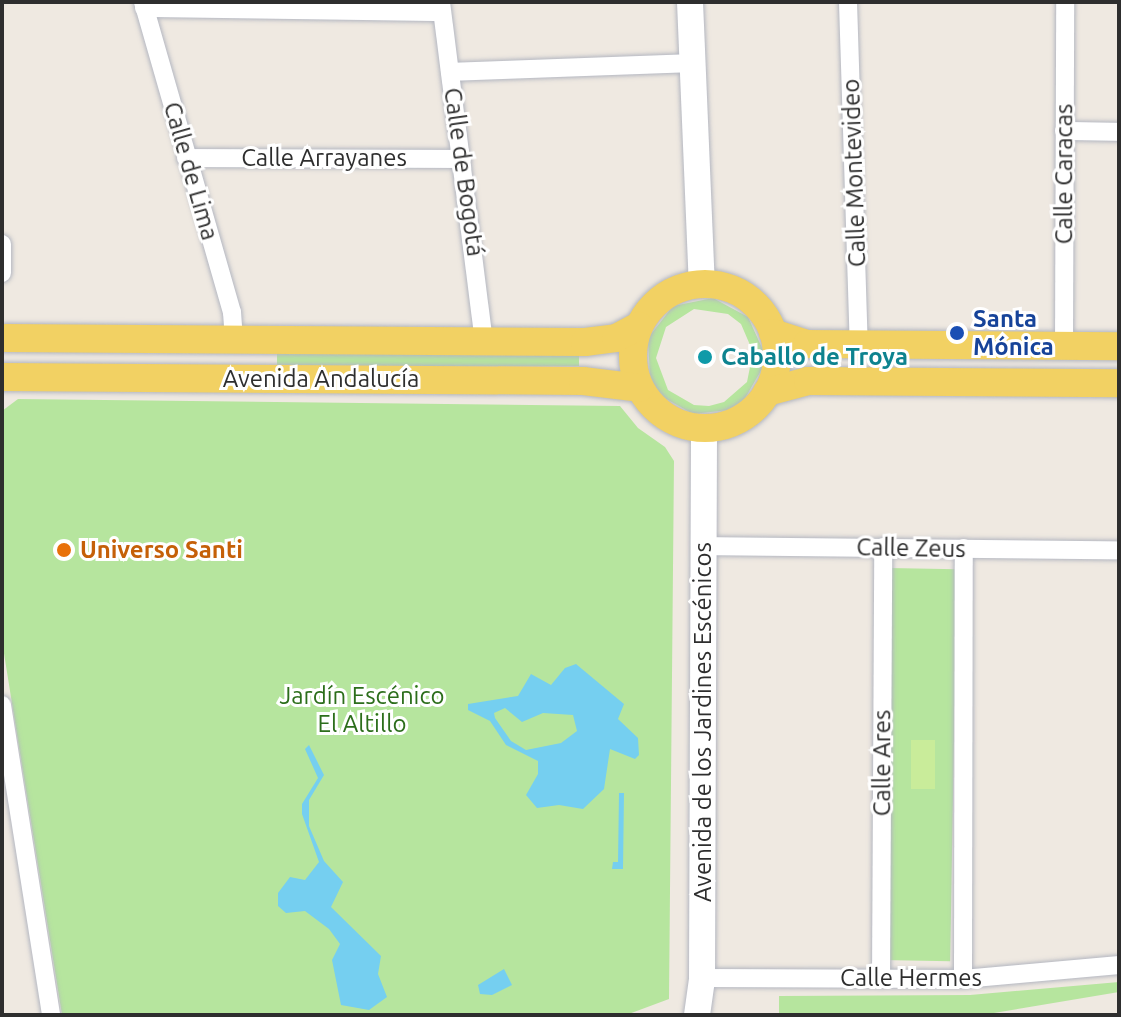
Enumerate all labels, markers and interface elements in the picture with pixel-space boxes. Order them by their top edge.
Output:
street label: Calle Montevideo [836,78,872,268]
street label: Calle de Bogotá [438,86,490,258]
street label: Calle de Lima [158,99,224,243]
street label: Calle Caracas [1050,104,1078,244]
street label: Calle Arrayanes [241,144,407,172]
place label: Santa Mónica [973,305,1054,361]
marker: Santa Mónica [948,324,966,342]
place label: Caballo de Troya [721,343,908,371]
marker: Caballo de Troya [696,348,714,366]
street label: Avenida Andalucía [223,365,419,393]
street label: Calle Zeus [856,533,966,563]
place label: Universo Santi [80,536,243,564]
marker: Universo Santi [55,541,73,559]
street label: Avenida de los Jardines Escénicos [689,542,717,902]
park label: Jardín Escénico El Altillo [279,682,445,738]
street label: Calle Ares [868,710,896,816]
street label: Calle Hermes [840,964,982,992]

